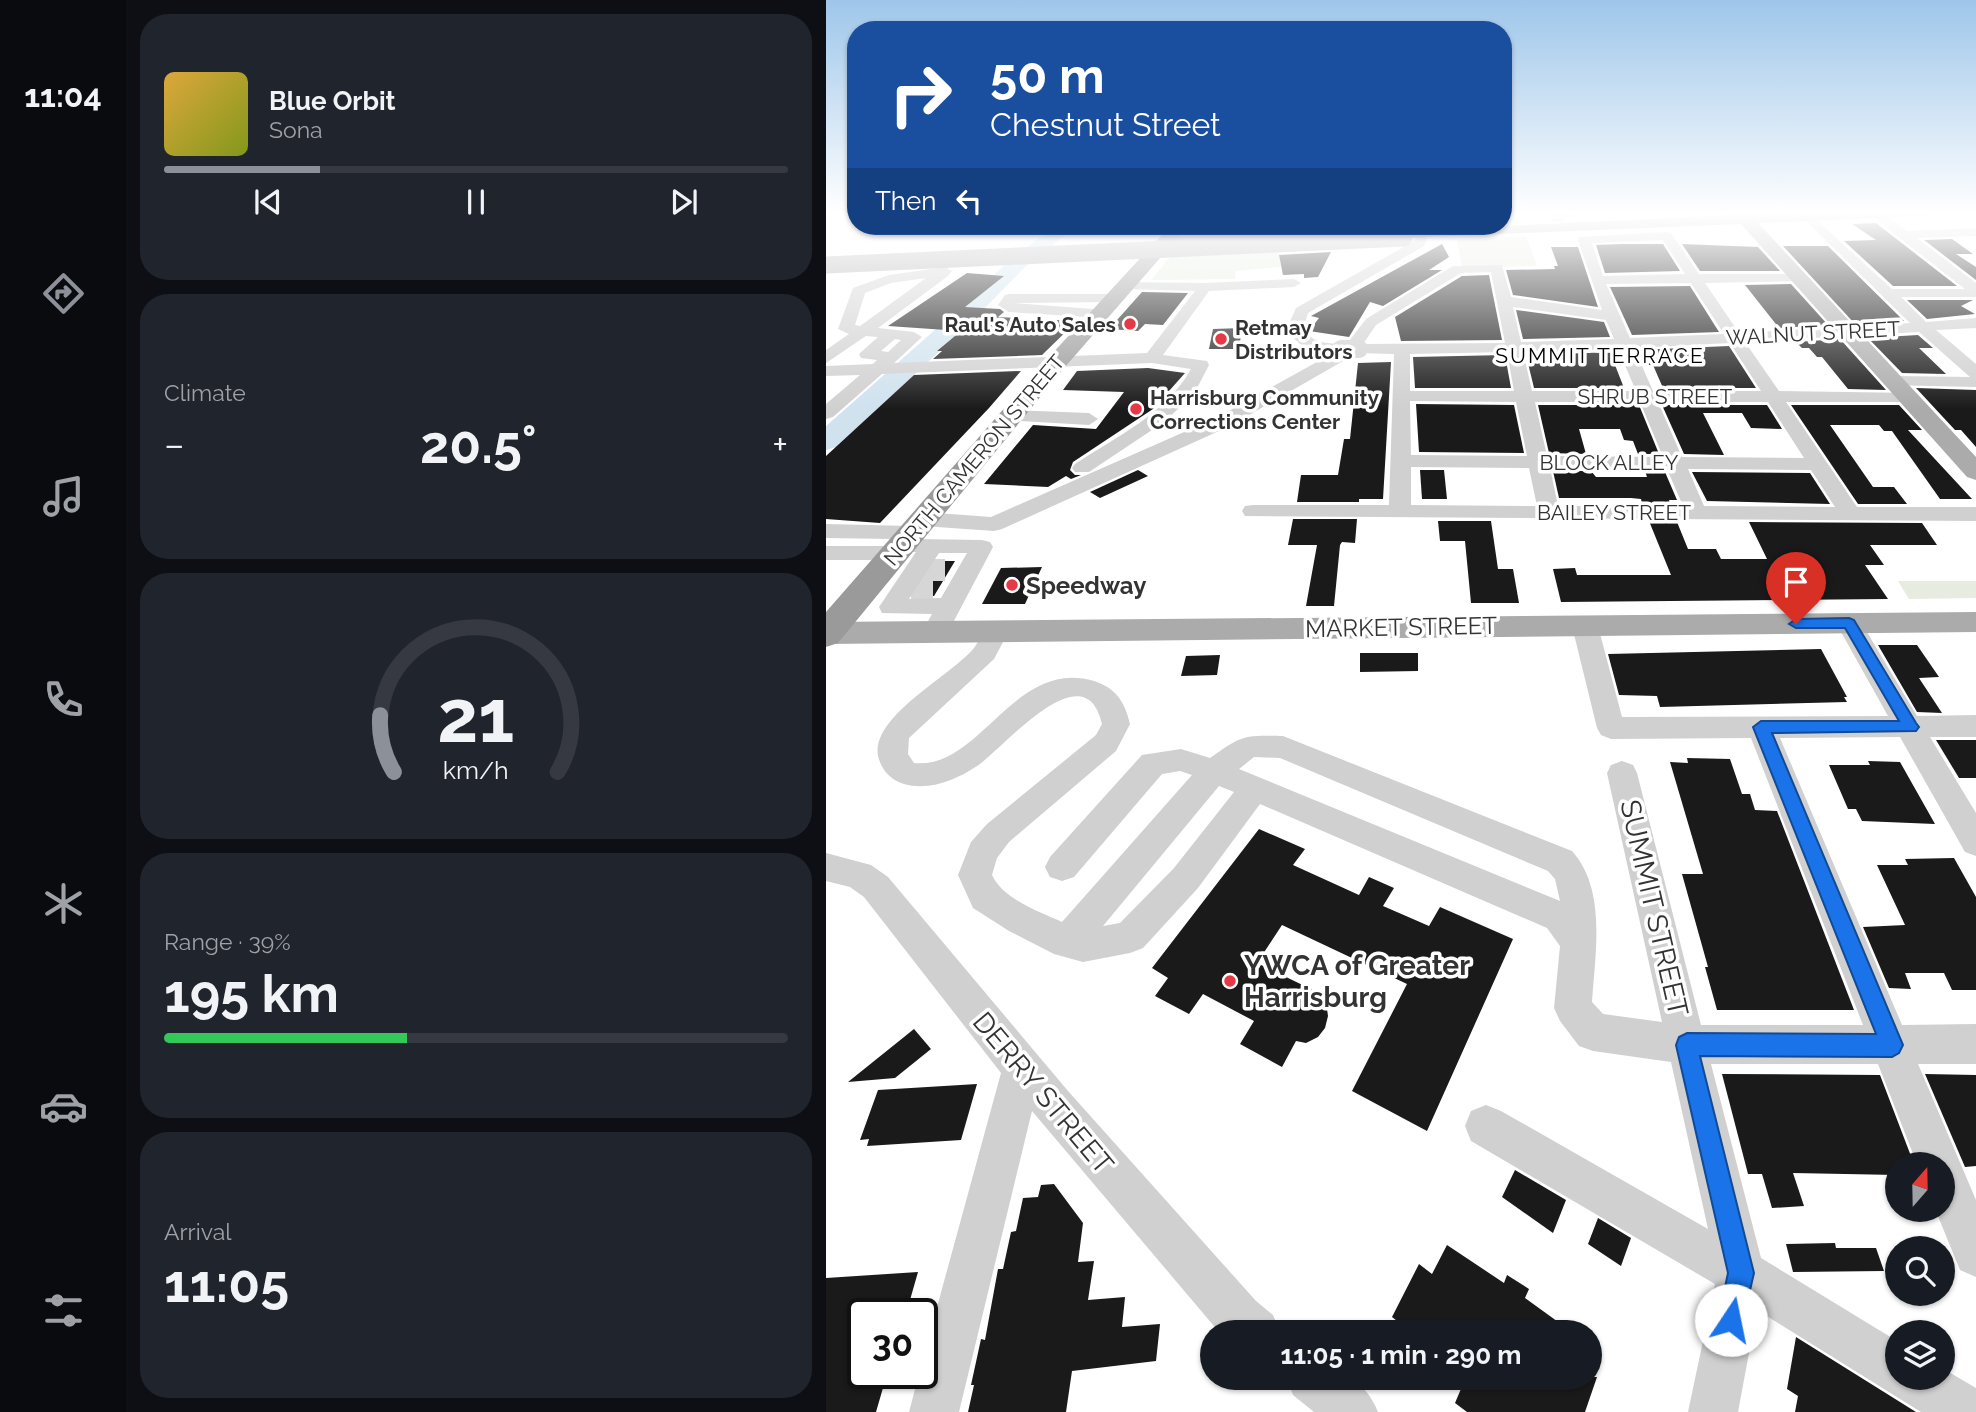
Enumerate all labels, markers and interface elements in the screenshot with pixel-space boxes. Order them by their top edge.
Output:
text: 50 m [990,47,1105,104]
icon: right [875,49,966,140]
text: 11:04 [24,77,102,114]
text: Blue Orbit [269,86,396,116]
text: Chestnut Street [990,106,1221,143]
text: Sona [269,116,323,143]
icon: left [950,182,988,220]
icon: previous [249,183,287,221]
icon: pause [457,183,495,221]
icon: next [665,183,703,221]
text: Then [875,186,936,216]
icon: directions [39,269,88,318]
place label: Raul's Auto Sales [944,312,1116,337]
place label: Retmay Distributors [1235,315,1353,364]
marker: Raul's Auto Sales [1122,316,1138,332]
street label: WALNUT STREET [1725,316,1901,350]
marker: Retmay Distributors [1213,331,1229,347]
district label: SUMMIT TERRACE [1495,343,1705,368]
street label: NORTH CAMERON STREET [878,349,1070,570]
text: Climate [164,379,246,406]
street label: SHRUB STREET [1578,384,1733,409]
place label: Harrisburg Community Corrections Center [1150,385,1379,434]
marker: Harrisburg Community Corrections Center [1128,401,1144,417]
text: 20.5° [420,414,537,475]
text: − [164,422,184,467]
text: + [772,422,788,467]
street label: BLOCK ALLEY [1540,450,1679,475]
icon: music [39,472,88,521]
street label: BAILEY STREET [1537,500,1691,525]
pin [1766,552,1826,624]
icon: arrive [1777,563,1815,601]
place label: Speedway [1026,571,1146,600]
marker: Speedway [1004,577,1020,593]
street label: MARKET STREET [1305,611,1497,643]
text: 21 [437,674,515,759]
icon: phone [39,675,88,724]
text: km/h [443,755,509,785]
street label: SUMMIT STREET [1613,797,1695,1019]
icon: climate [39,879,88,928]
text: Range · 39% [164,928,291,955]
place label: YWCA of Greater Harrisburg [1244,949,1470,1014]
text: 195 km [164,963,339,1024]
marker: YWCA of Greater Harrisburg [1222,973,1238,989]
street label: DERRY STREET [966,1006,1120,1180]
icon: car [39,1082,88,1131]
north arrow [1885,1152,1955,1222]
map controls [1885,1152,1955,1390]
text: Arrival [164,1218,231,1245]
button: search [1885,1236,1955,1306]
text: 11:05 [164,1253,289,1314]
position arrow [1694,1283,1768,1357]
icon: filters [39,1286,88,1335]
speed limit sign: 30 [847,1298,938,1389]
button: layers [1885,1320,1955,1390]
text: 11:05 · 1 min · 290 m [1280,1340,1522,1370]

